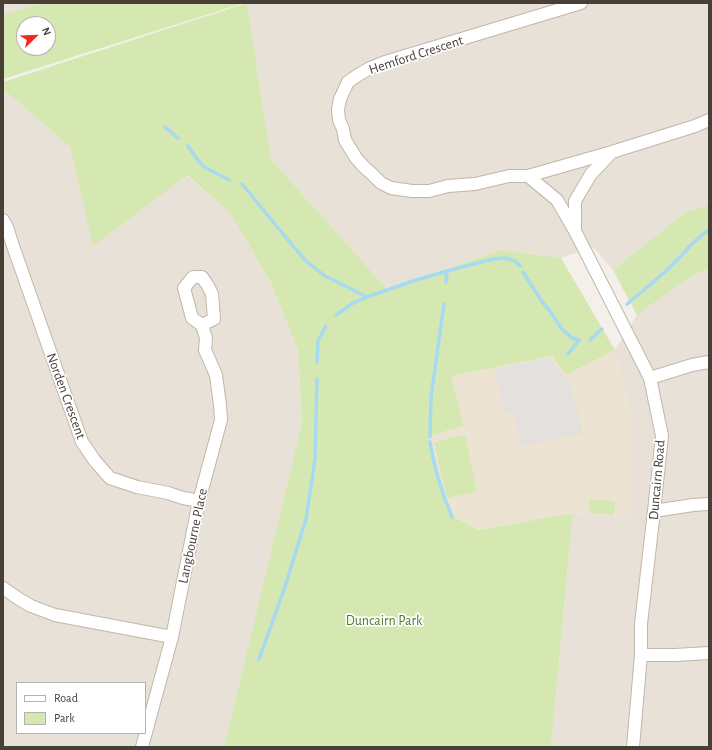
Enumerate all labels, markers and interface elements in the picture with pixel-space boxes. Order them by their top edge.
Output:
north arrow [16,16,56,56]
text: N [40,26,53,37]
street label: Hemford Crescent [367,32,465,78]
street label: Norden Crescent [43,351,89,441]
street label: Duncairn Road [645,439,669,521]
street label: Langbourne Place [175,487,211,585]
park label: Duncairn Park [346,613,422,629]
legend [16,682,146,734]
text: Road [54,692,78,704]
text: Park [54,712,75,724]

